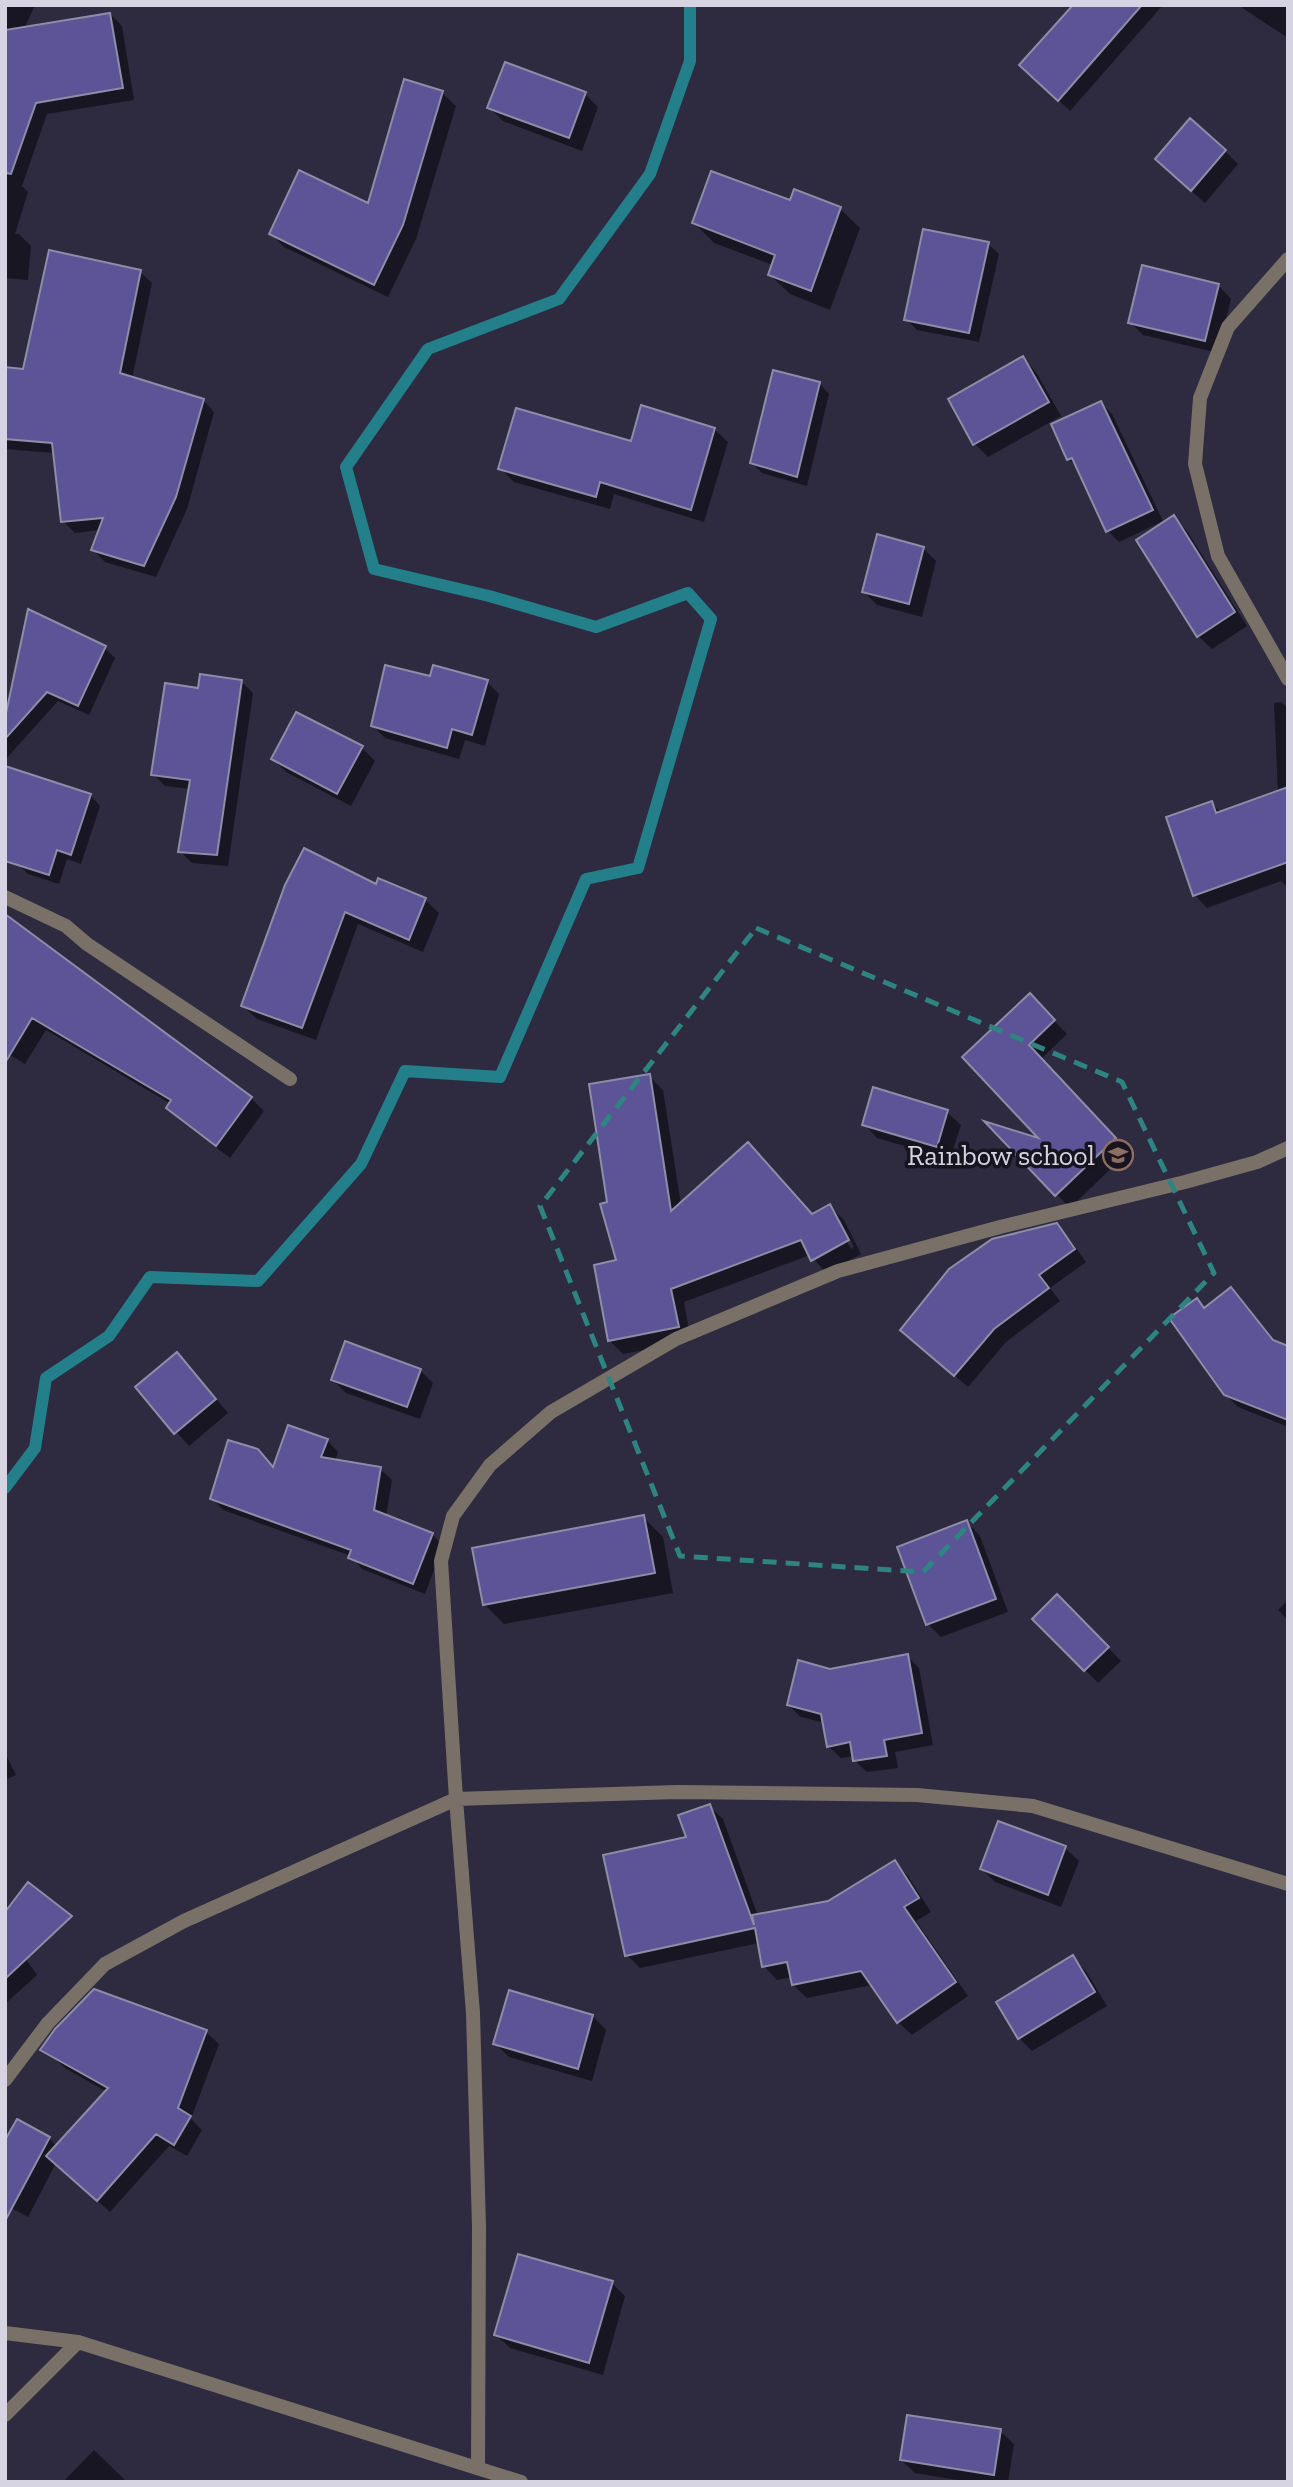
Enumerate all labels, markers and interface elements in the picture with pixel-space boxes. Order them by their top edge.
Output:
school or university icon: Rainbow school [1101,1138,1135,1172]
place label: Rainbow school [907,1139,1095,1172]

